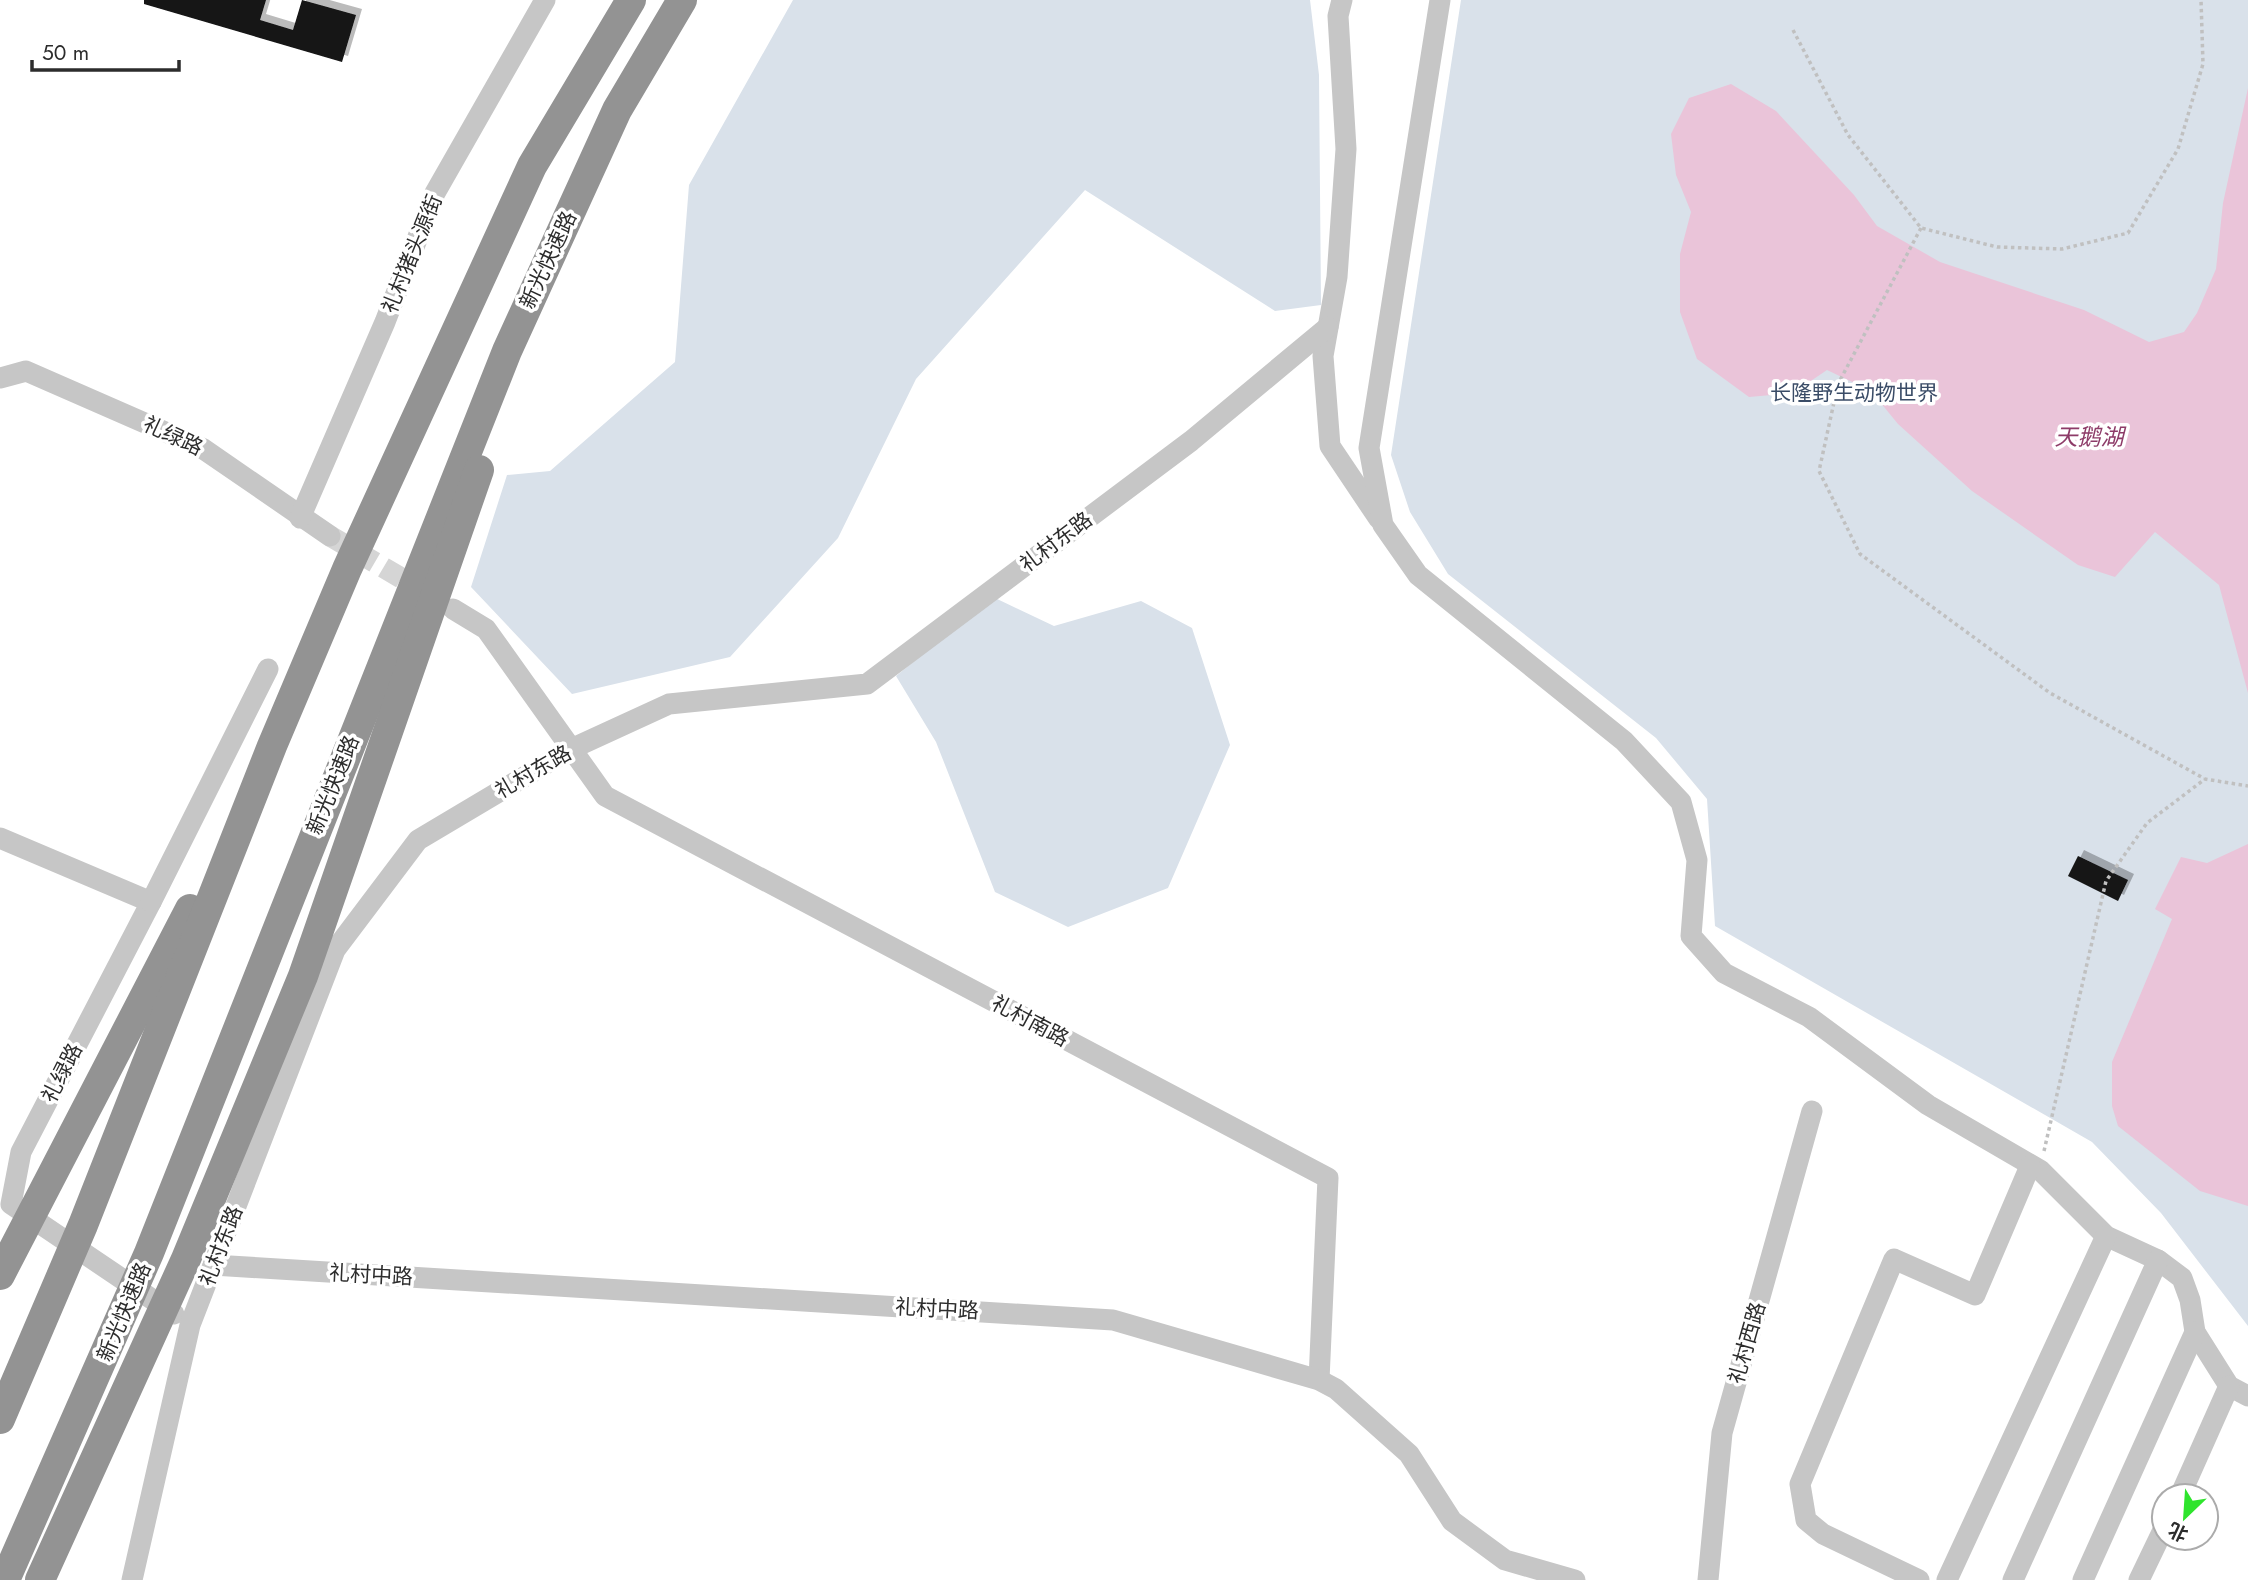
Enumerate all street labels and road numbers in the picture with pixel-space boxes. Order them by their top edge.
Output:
street label: 礼村猪头源街 [374,190,450,318]
street label: 新光快速路 [512,206,584,314]
street label: 礼绿路 [138,409,208,463]
street label: 礼村东路 [1013,505,1099,579]
street label: 新光快速路 [299,731,367,839]
street label: 礼村东路 [489,738,577,806]
street label: 礼村南路 [986,988,1074,1054]
street label: 礼绿路 [34,1038,90,1108]
street label: 礼村东路 [192,1201,250,1291]
street label: 新光快速路 [90,1258,158,1366]
street label: 礼村中路 [328,1258,414,1292]
street label: 礼村中路 [894,1292,980,1326]
street label: 礼村西路 [1721,1298,1773,1388]

